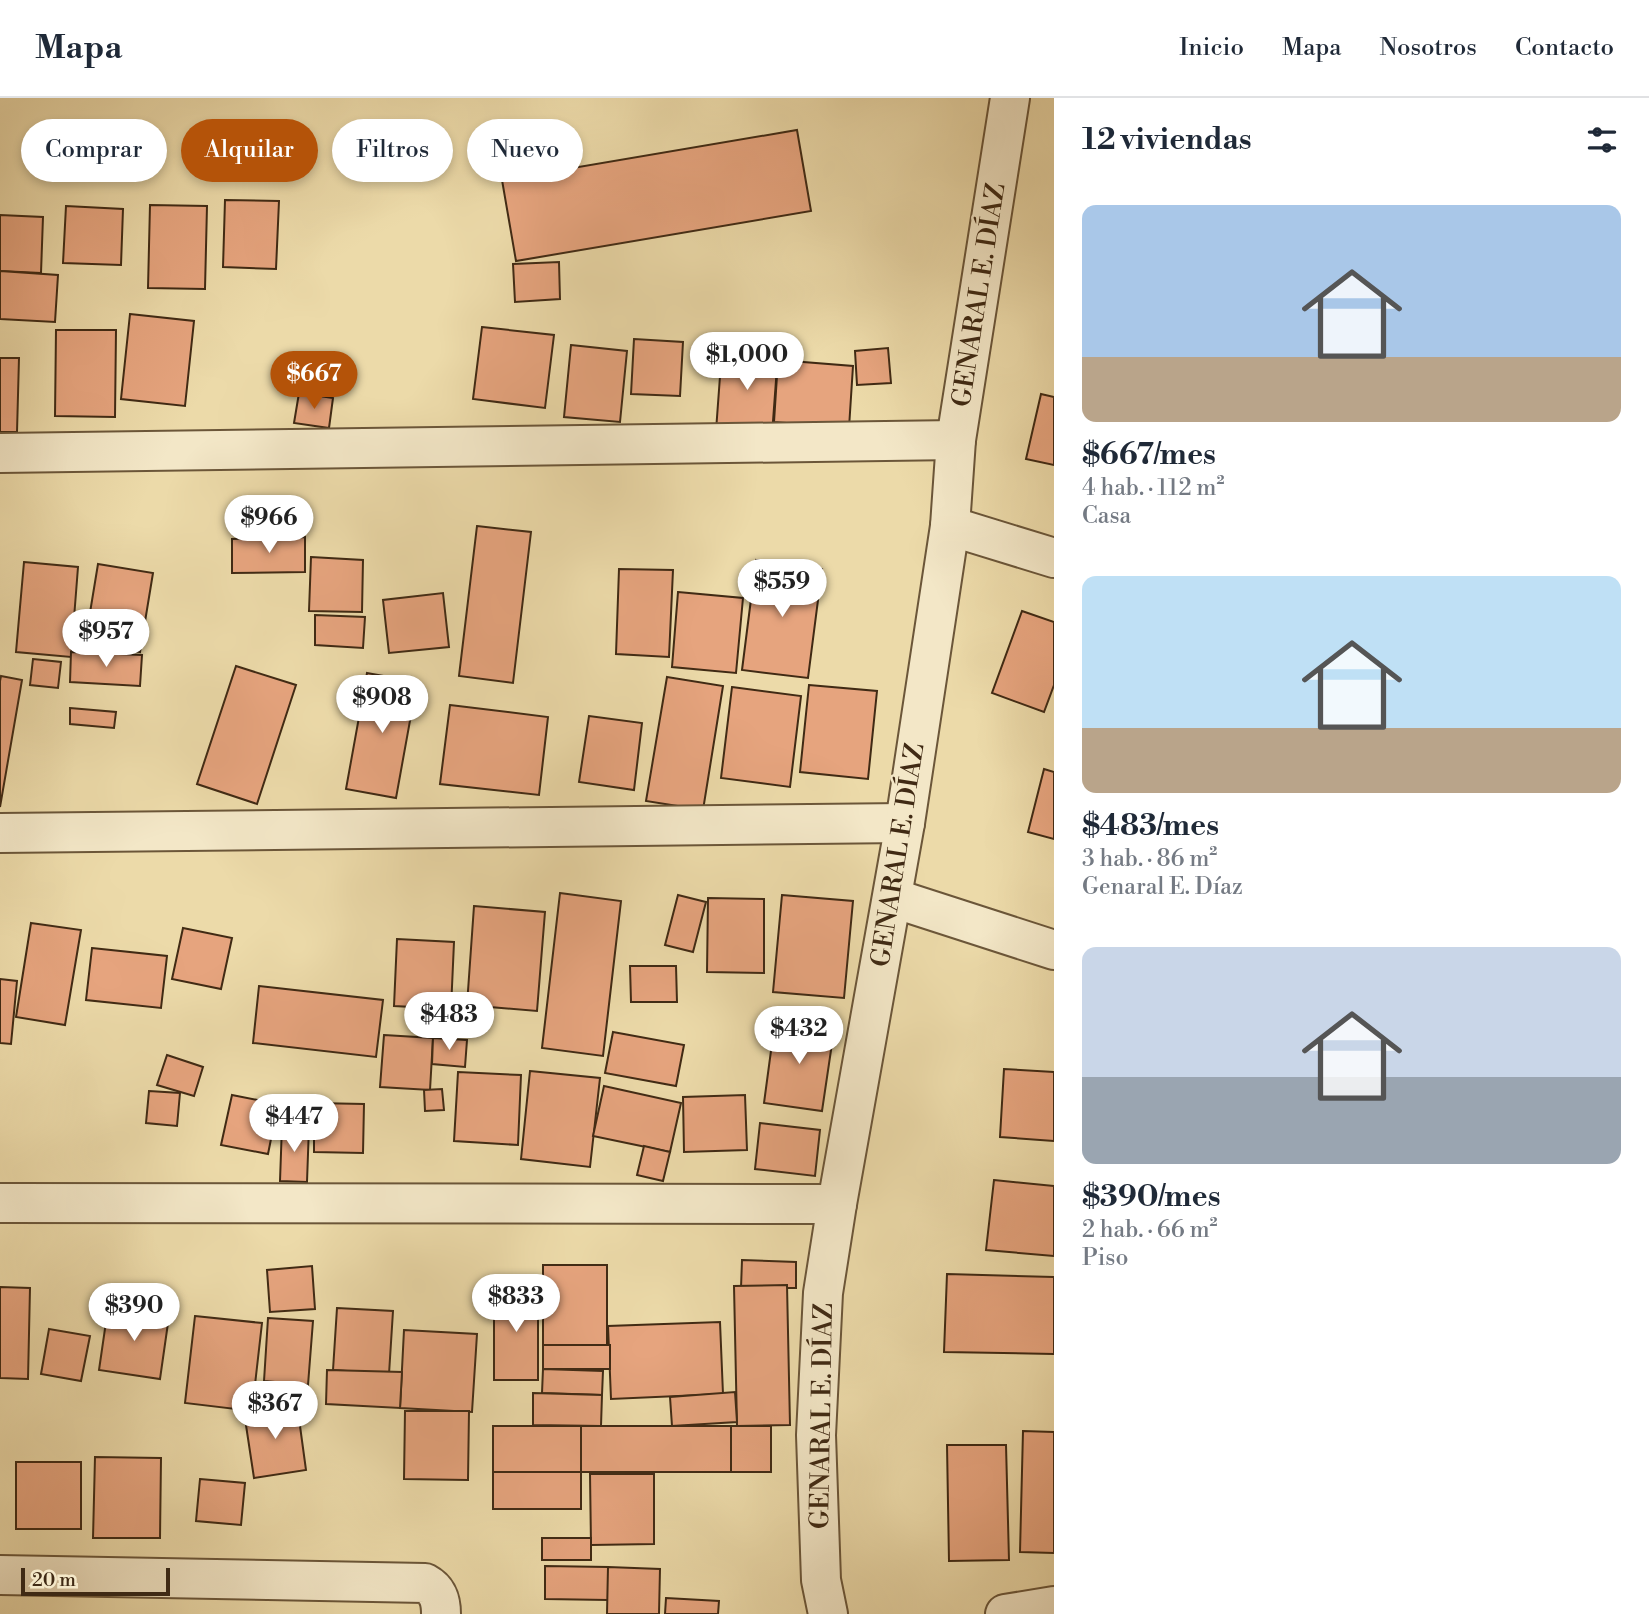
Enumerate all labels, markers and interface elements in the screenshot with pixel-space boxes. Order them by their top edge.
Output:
text: Mapa [35,28,122,69]
text: Inicio [1179,33,1244,63]
text: Mapa [1282,33,1341,63]
text: Nosotros [1379,33,1477,63]
text: Contacto [1515,33,1614,63]
chip: Comprar [21,119,167,182]
chip: Alquilar [181,119,318,182]
chip: Filtros [332,119,453,182]
chip: Nuevo [467,119,583,182]
text: 12 viviendas [1082,121,1252,159]
icon: filters [1583,121,1621,159]
street label: GENARAL E. DÍAZ [944,180,1012,409]
icon: home [1289,251,1415,377]
pin: $1,000 [690,332,804,392]
text: $1,000 [706,341,788,369]
pin: $667 [273,352,355,411]
text: $667 [286,360,342,388]
text: $667/mes [1082,436,1216,474]
text: 4 hab. · 112 m² [1082,474,1224,502]
pin: $966 [228,496,310,555]
text: Casa [1082,502,1131,530]
text: $966 [240,504,298,532]
pin: $559 [741,560,823,619]
text: $559 [754,568,810,596]
pin: $957 [65,610,147,669]
text: $957 [78,618,134,646]
icon: home [1289,622,1415,748]
pin: $908 [341,676,423,735]
text: $908 [352,684,412,712]
street label: GENARAL E. DÍAZ [863,740,931,969]
text: $483/mes [1082,807,1219,845]
text: 3 hab. · 86 m² [1082,845,1217,873]
text: Genaral E. Díaz [1082,873,1243,901]
pin: $483 [408,992,490,1052]
icon: home [1289,993,1415,1119]
text: $483 [420,1001,478,1029]
pin: $432 [758,1006,840,1066]
text: $432 [770,1015,828,1043]
pin: $447 [253,1094,335,1154]
text: $447 [265,1103,323,1131]
text: $390/mes [1082,1178,1221,1216]
text: 2 hab. · 66 m² [1082,1216,1218,1244]
text: Piso [1082,1244,1128,1272]
pin: $833 [475,1274,557,1334]
text: $833 [488,1283,544,1311]
pin: $390 [93,1284,175,1343]
text: $390 [105,1292,163,1320]
street label: GENARAL E. DÍAZ [802,1303,840,1529]
pin: $367 [234,1382,316,1441]
text: $367 [248,1390,302,1418]
scale bar [21,1565,170,1597]
text: 20 m [32,1568,76,1592]

